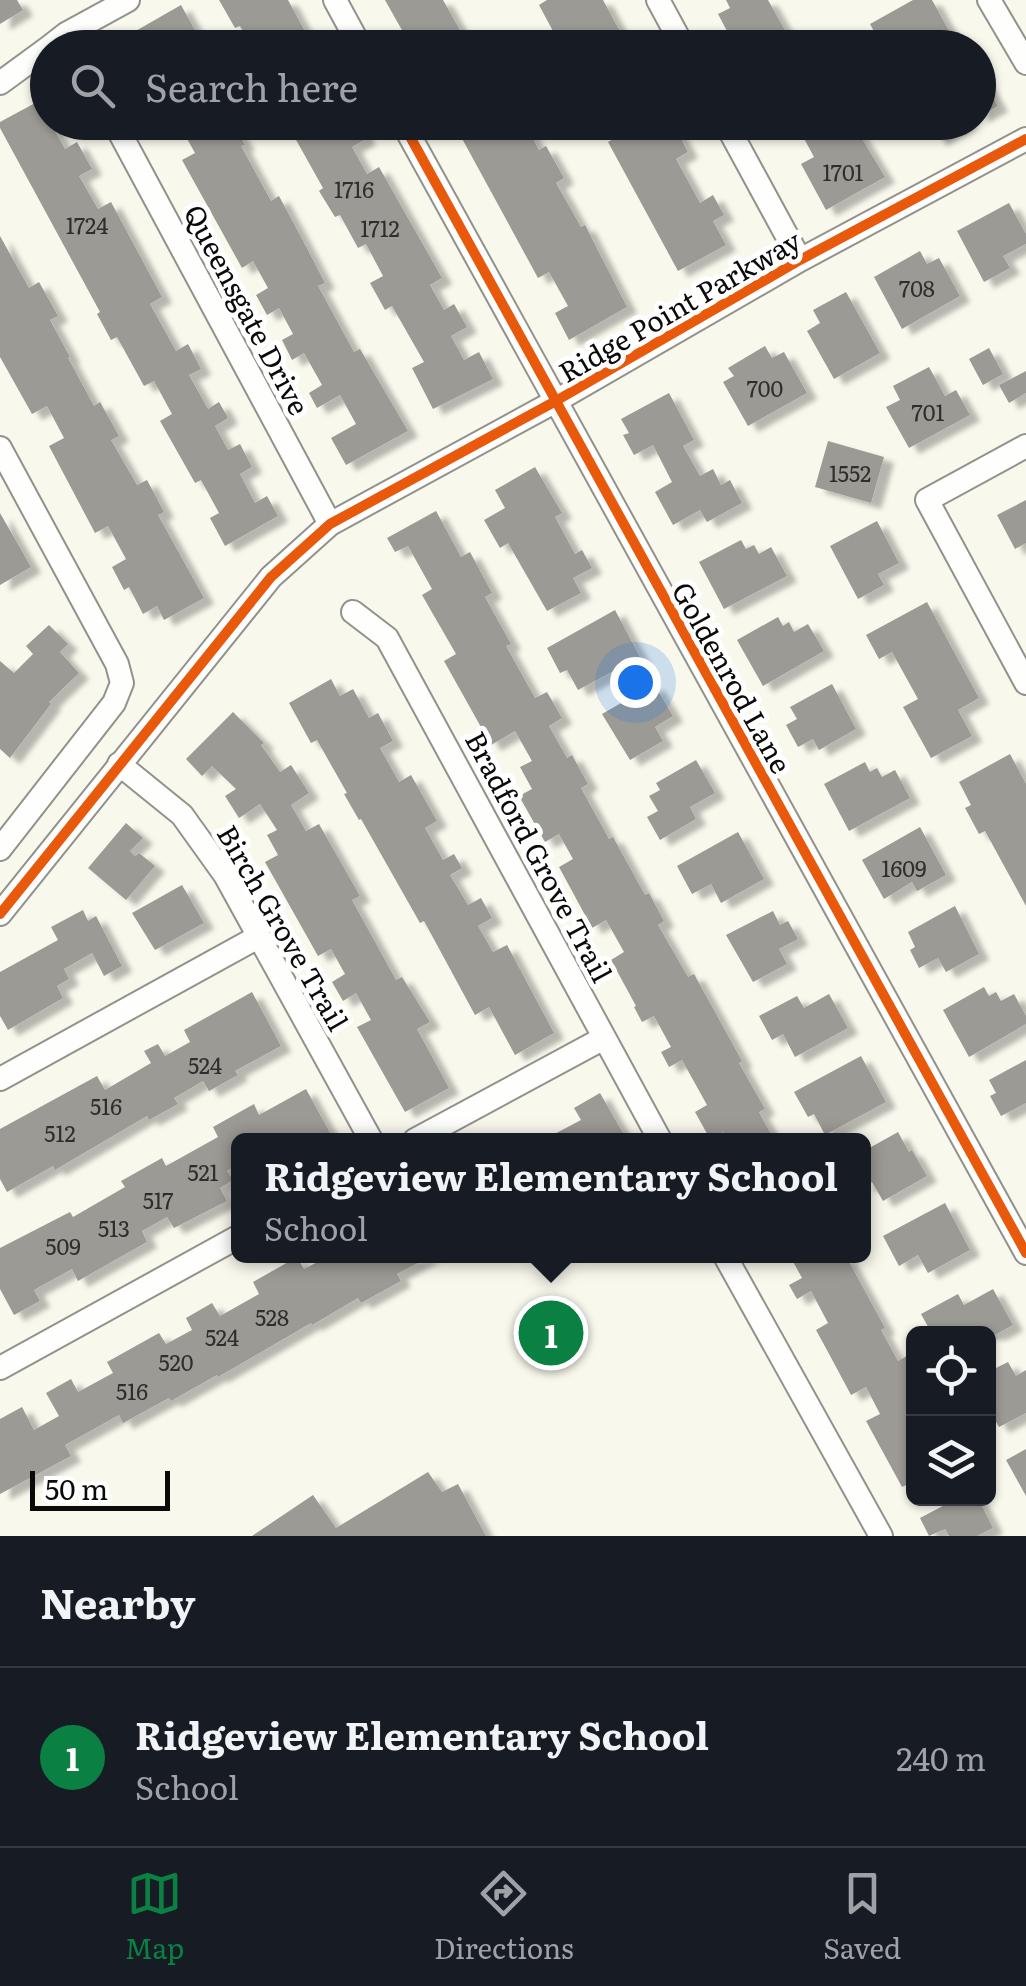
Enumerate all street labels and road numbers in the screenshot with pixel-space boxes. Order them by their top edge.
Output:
street label: Queensgate Drive [175,196,321,422]
street label: Ridge Point Parkway [550,218,809,392]
street label: Goldenrod Lane [663,574,803,780]
street label: Bradford Grove Trail [456,723,624,989]
street label: Birch Grove Trail [208,816,360,1038]

